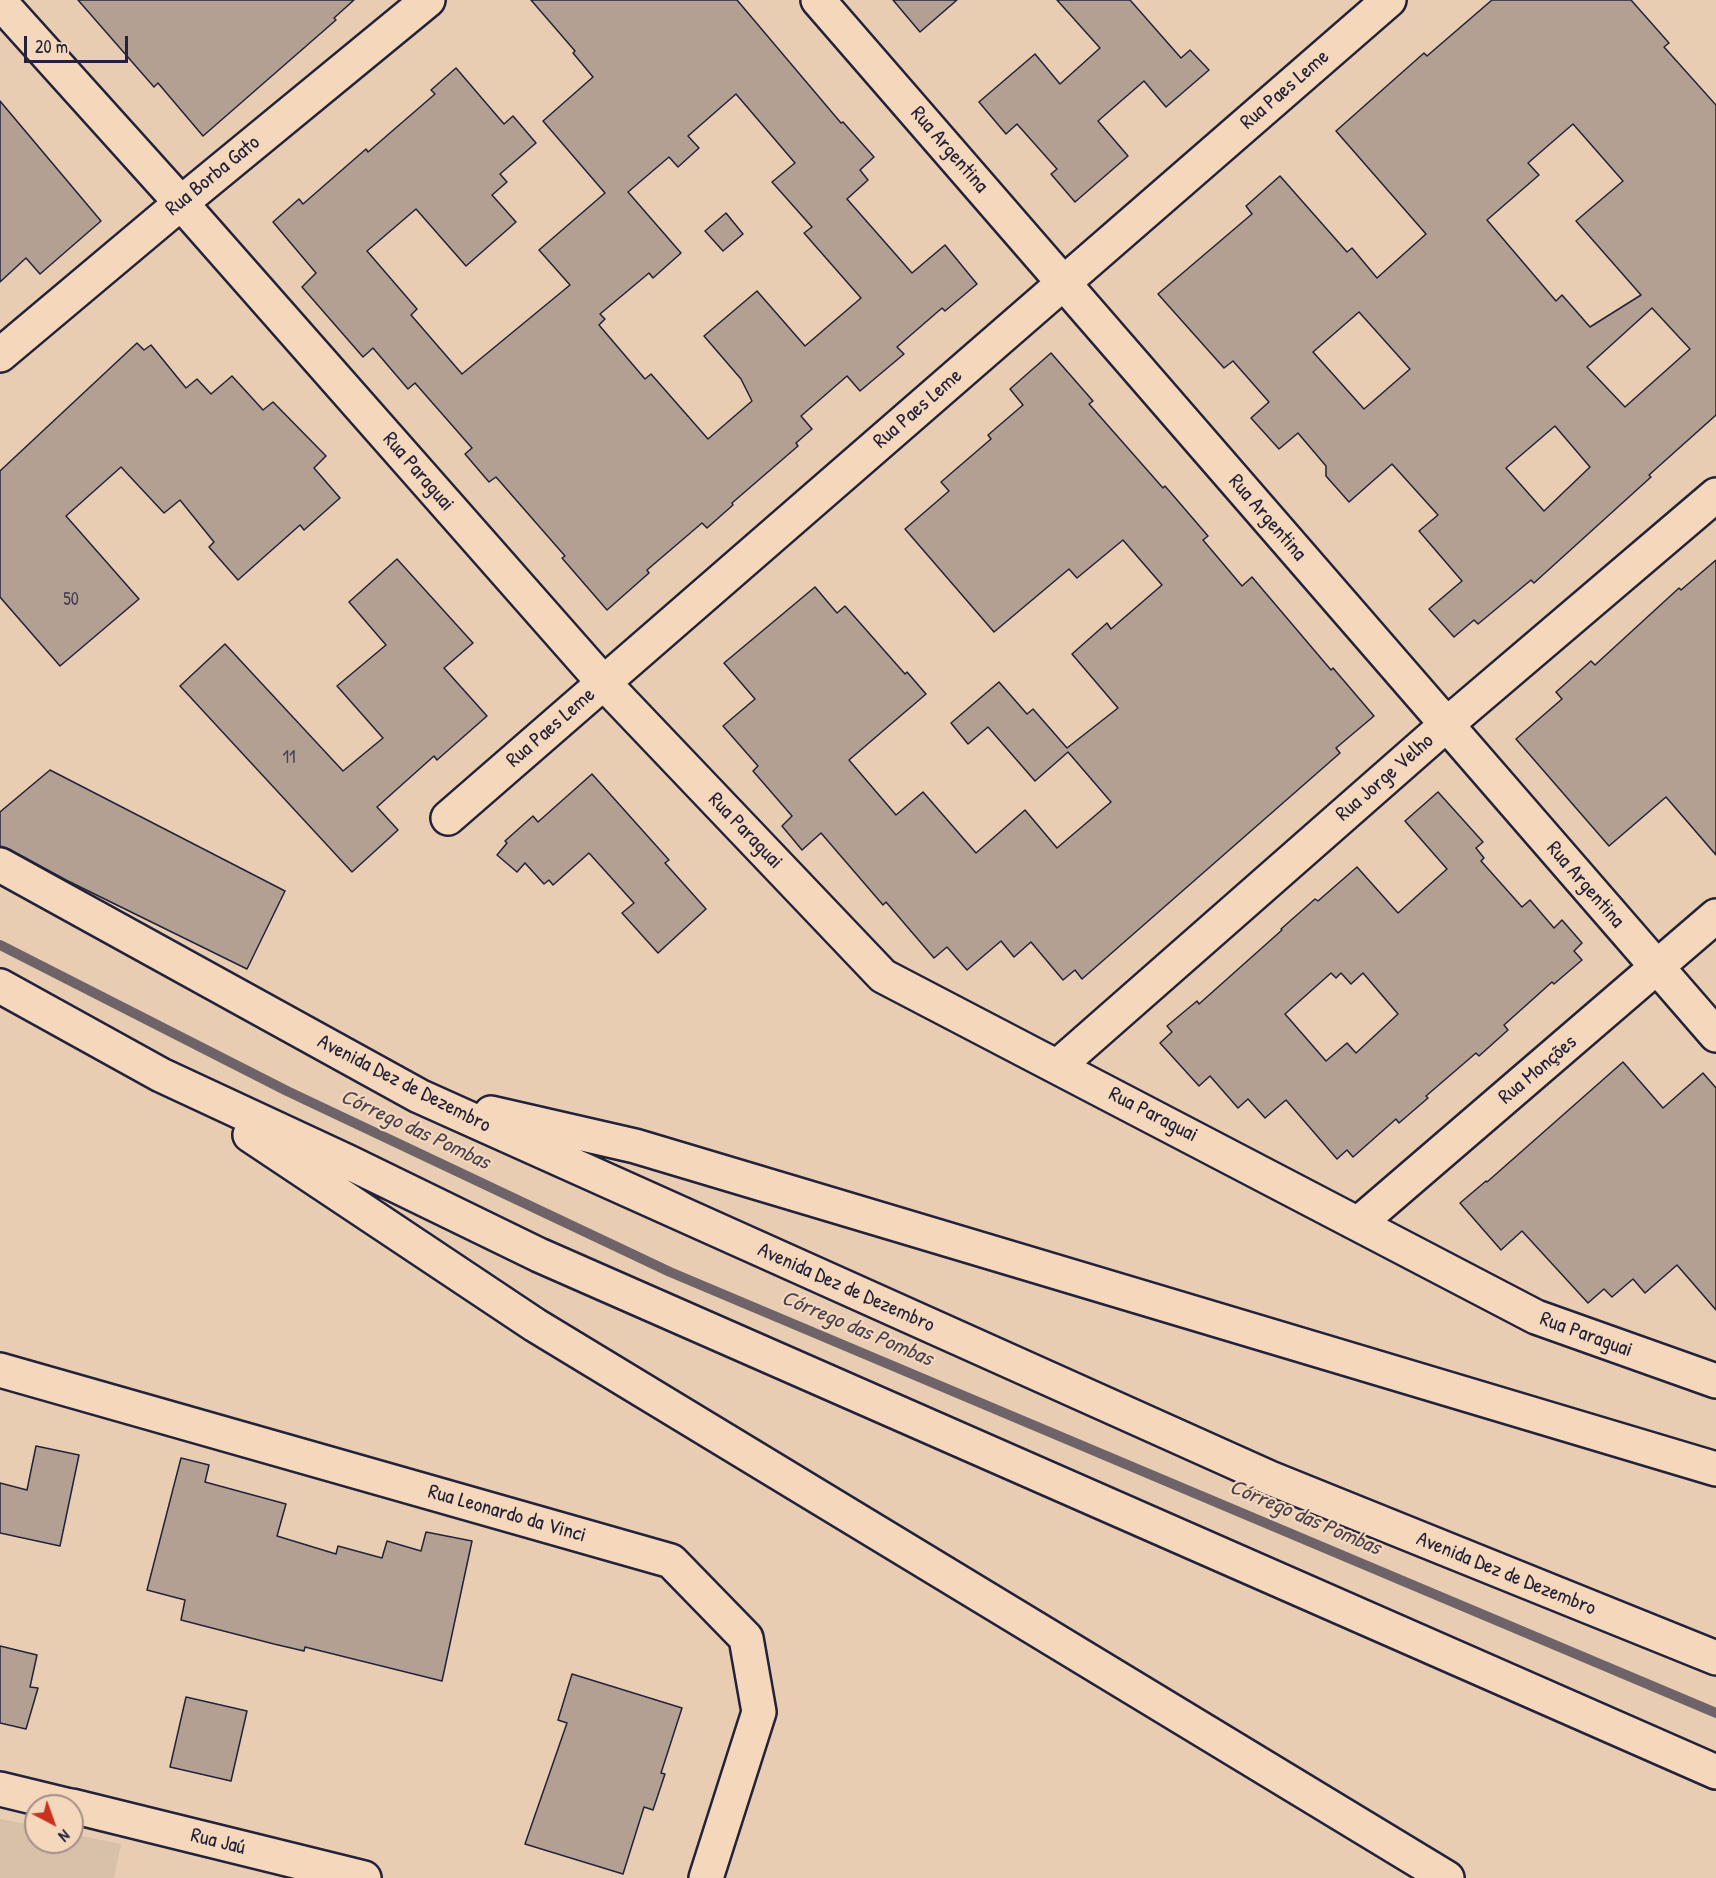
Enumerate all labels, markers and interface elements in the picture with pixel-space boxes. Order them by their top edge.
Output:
scale bar [27,24,130,62]
text: 20 m [35,34,68,59]
street label: Rua Paes Leme [1235,45,1335,135]
street label: Rua Argentina [905,102,993,198]
street label: Rua Borba Gato [161,130,265,222]
street label: Rua Paes Leme [868,364,968,454]
street label: Rua Paraguai [377,427,459,517]
street label: Rua Argentina [1223,470,1311,566]
house number: 50 [63,589,79,611]
street label: Rua Paes Leme [501,683,601,773]
street label: Rua Jorge Velho [1331,729,1439,827]
house number: 11 [282,747,296,769]
street label: Rua Paraguai [702,788,788,874]
street label: Rua Argentina [1541,837,1629,933]
street label: Avenida Dez de Dezembro [313,1029,495,1139]
street label: Rua Monções [1494,1030,1582,1110]
street label: Rua Paraguai [1104,1082,1202,1148]
water label: Córrego das Pombas [336,1084,494,1176]
street label: Avenida Dez de Dezembro [754,1238,938,1338]
water label: Córrego das Pombas [777,1285,937,1373]
street label: Rua Paraguai [1536,1307,1636,1363]
water label: Córrego das Pombas [1225,1474,1385,1562]
street label: Rua Leonardo da Vinci [425,1479,589,1549]
street label: Avenida Dez de Dezembro [1413,1527,1599,1621]
north arrow [24,1794,84,1854]
street label: Rua Jaú [188,1823,248,1861]
text: N [54,1825,75,1847]

